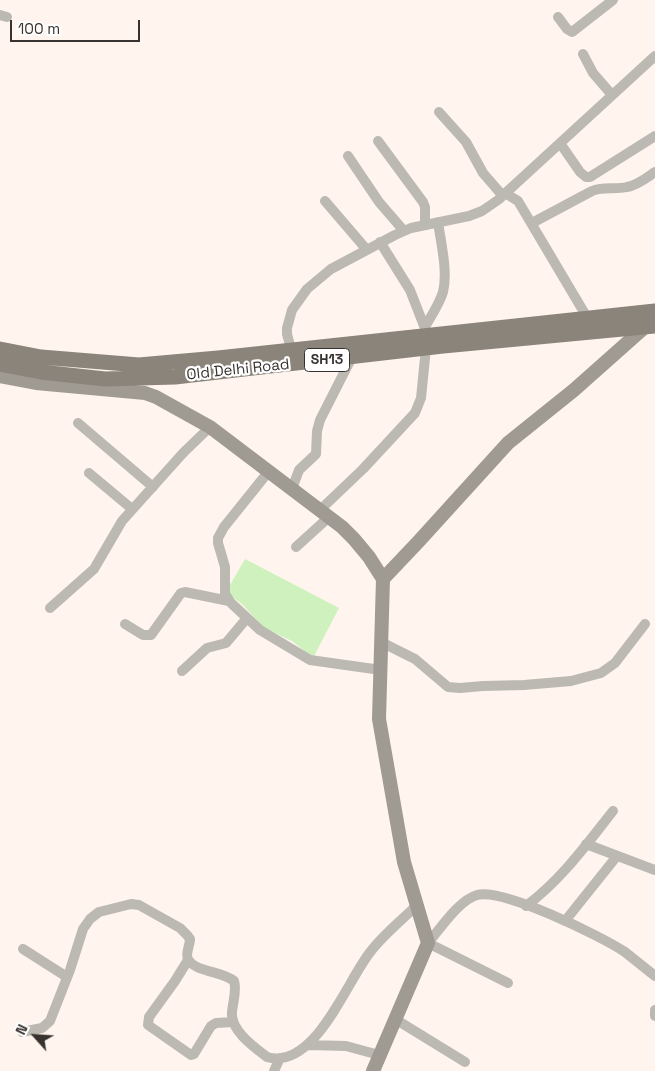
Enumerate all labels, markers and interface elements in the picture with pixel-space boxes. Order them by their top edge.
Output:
scale bar [12,10,142,42]
text: 100 m [18,19,60,38]
road number: SH13 [304,348,350,372]
street label: Old Delhi Road [186,356,290,384]
north arrow [10,1011,60,1061]
text: N [11,1021,32,1038]

